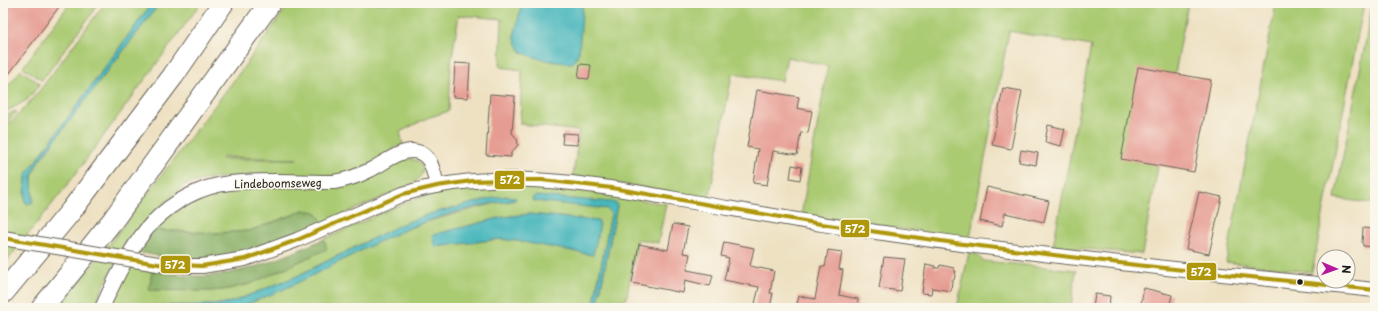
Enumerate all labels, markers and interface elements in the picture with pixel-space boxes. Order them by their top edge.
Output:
line badge: 572 [494,170,525,190]
text: 572 [500,171,521,188]
street label: Lindeboomseweg [234,174,322,192]
line badge: 572 [840,219,870,238]
text: 572 [845,220,866,237]
north arrow [1316,249,1356,289]
line badge: 572 [160,255,191,274]
text: 572 [165,256,186,273]
line badge: 572 [1186,262,1217,281]
text: 572 [1191,263,1212,280]
text: N [1338,265,1355,274]
unlabelled marker [1295,277,1305,287]

